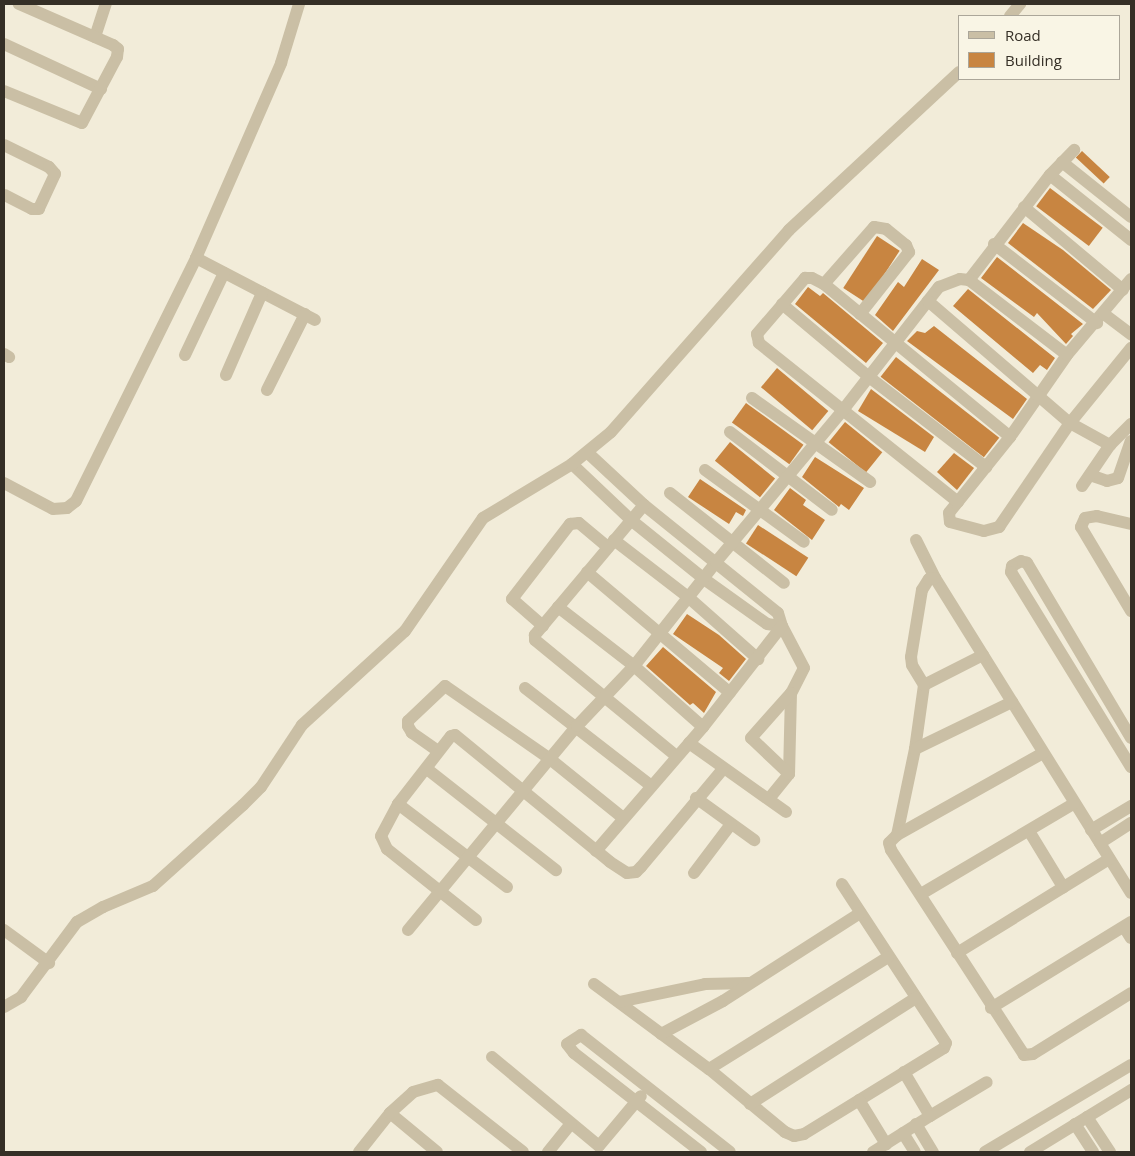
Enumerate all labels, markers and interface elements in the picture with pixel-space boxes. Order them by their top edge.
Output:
legend [958,15,1120,80]
text: Road [1005,25,1041,45]
text: Building [1005,50,1062,70]

